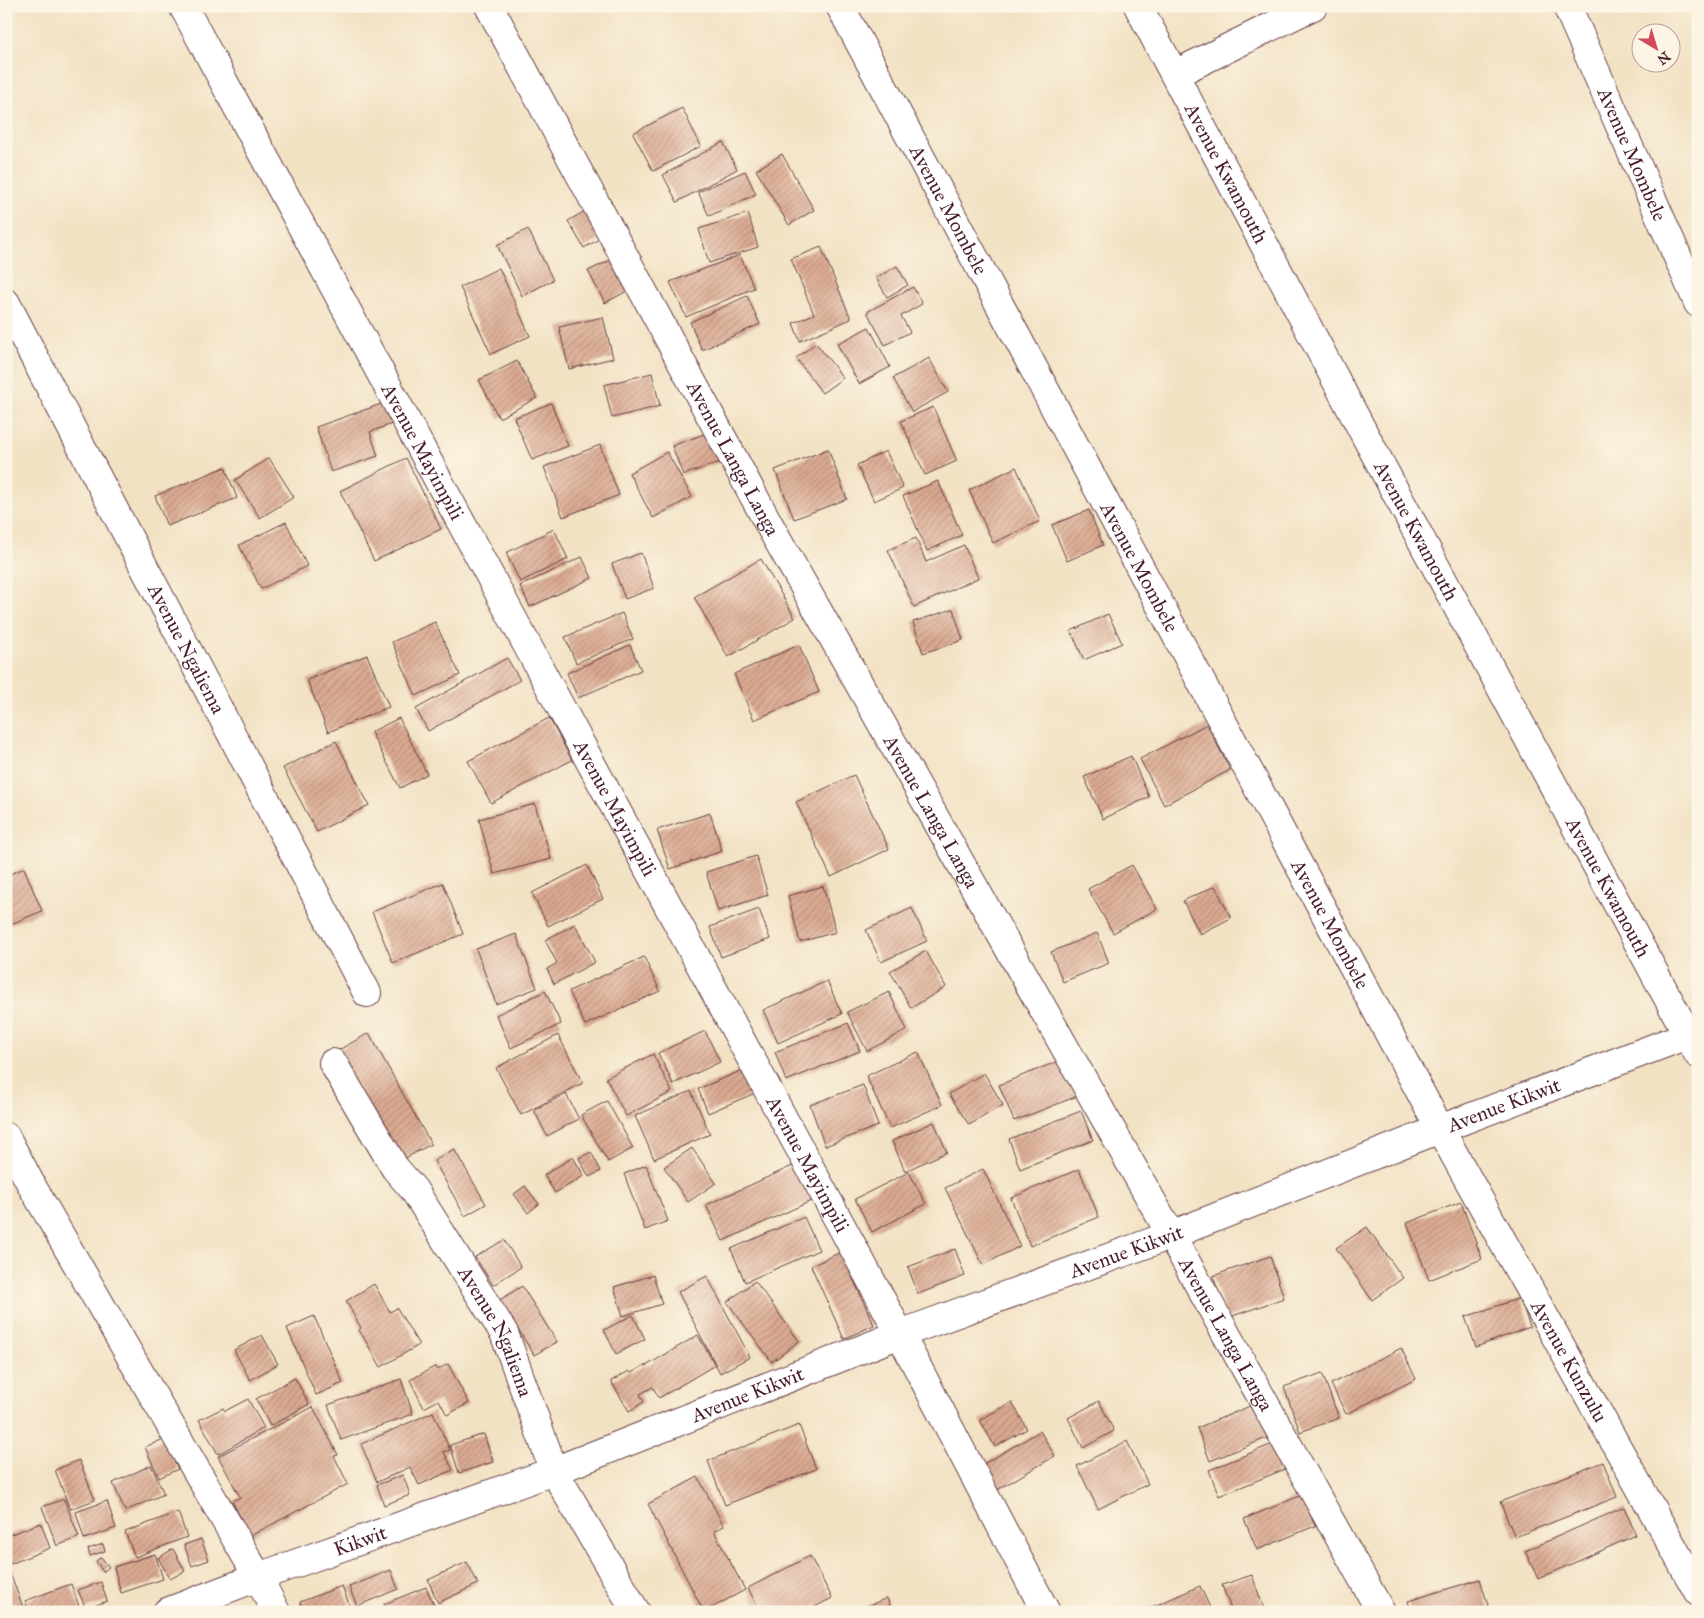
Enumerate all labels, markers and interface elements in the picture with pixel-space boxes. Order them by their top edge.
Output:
north arrow [1632,22,1682,72]
text: N [1654,47,1674,68]
street label: Avenue Mombele [1592,83,1672,225]
street label: Avenue Kwamouth [1179,98,1273,247]
street label: Avenue Mombele [904,140,993,279]
street label: Avenue Langa Langa [681,376,785,540]
street label: Avenue Mayimpili [376,378,470,524]
street label: Avenue Kwamouth [1369,456,1464,605]
street label: Avenue Mombele [1095,497,1184,636]
street label: Avenue Ngaliema [142,579,231,718]
street label: Avenue Langa Langa [878,730,985,893]
street label: Avenue Mayimpili [568,735,662,881]
street label: Avenue Kwamouth [1560,812,1656,961]
street label: Avenue Mombele [1286,854,1375,993]
street label: Avenue Kikwit [1443,1072,1564,1137]
street label: Avenue Mayimpili [761,1091,855,1237]
street label: Avenue Kikwit [1065,1219,1187,1283]
street label: Avenue Langa Langa [1173,1252,1279,1416]
street label: Avenue Ngaliema [452,1261,538,1400]
street label: Avenue Kunzulu [1525,1295,1613,1427]
street label: Avenue Kikwit [687,1361,807,1428]
street label: Kikwit [330,1520,390,1561]

